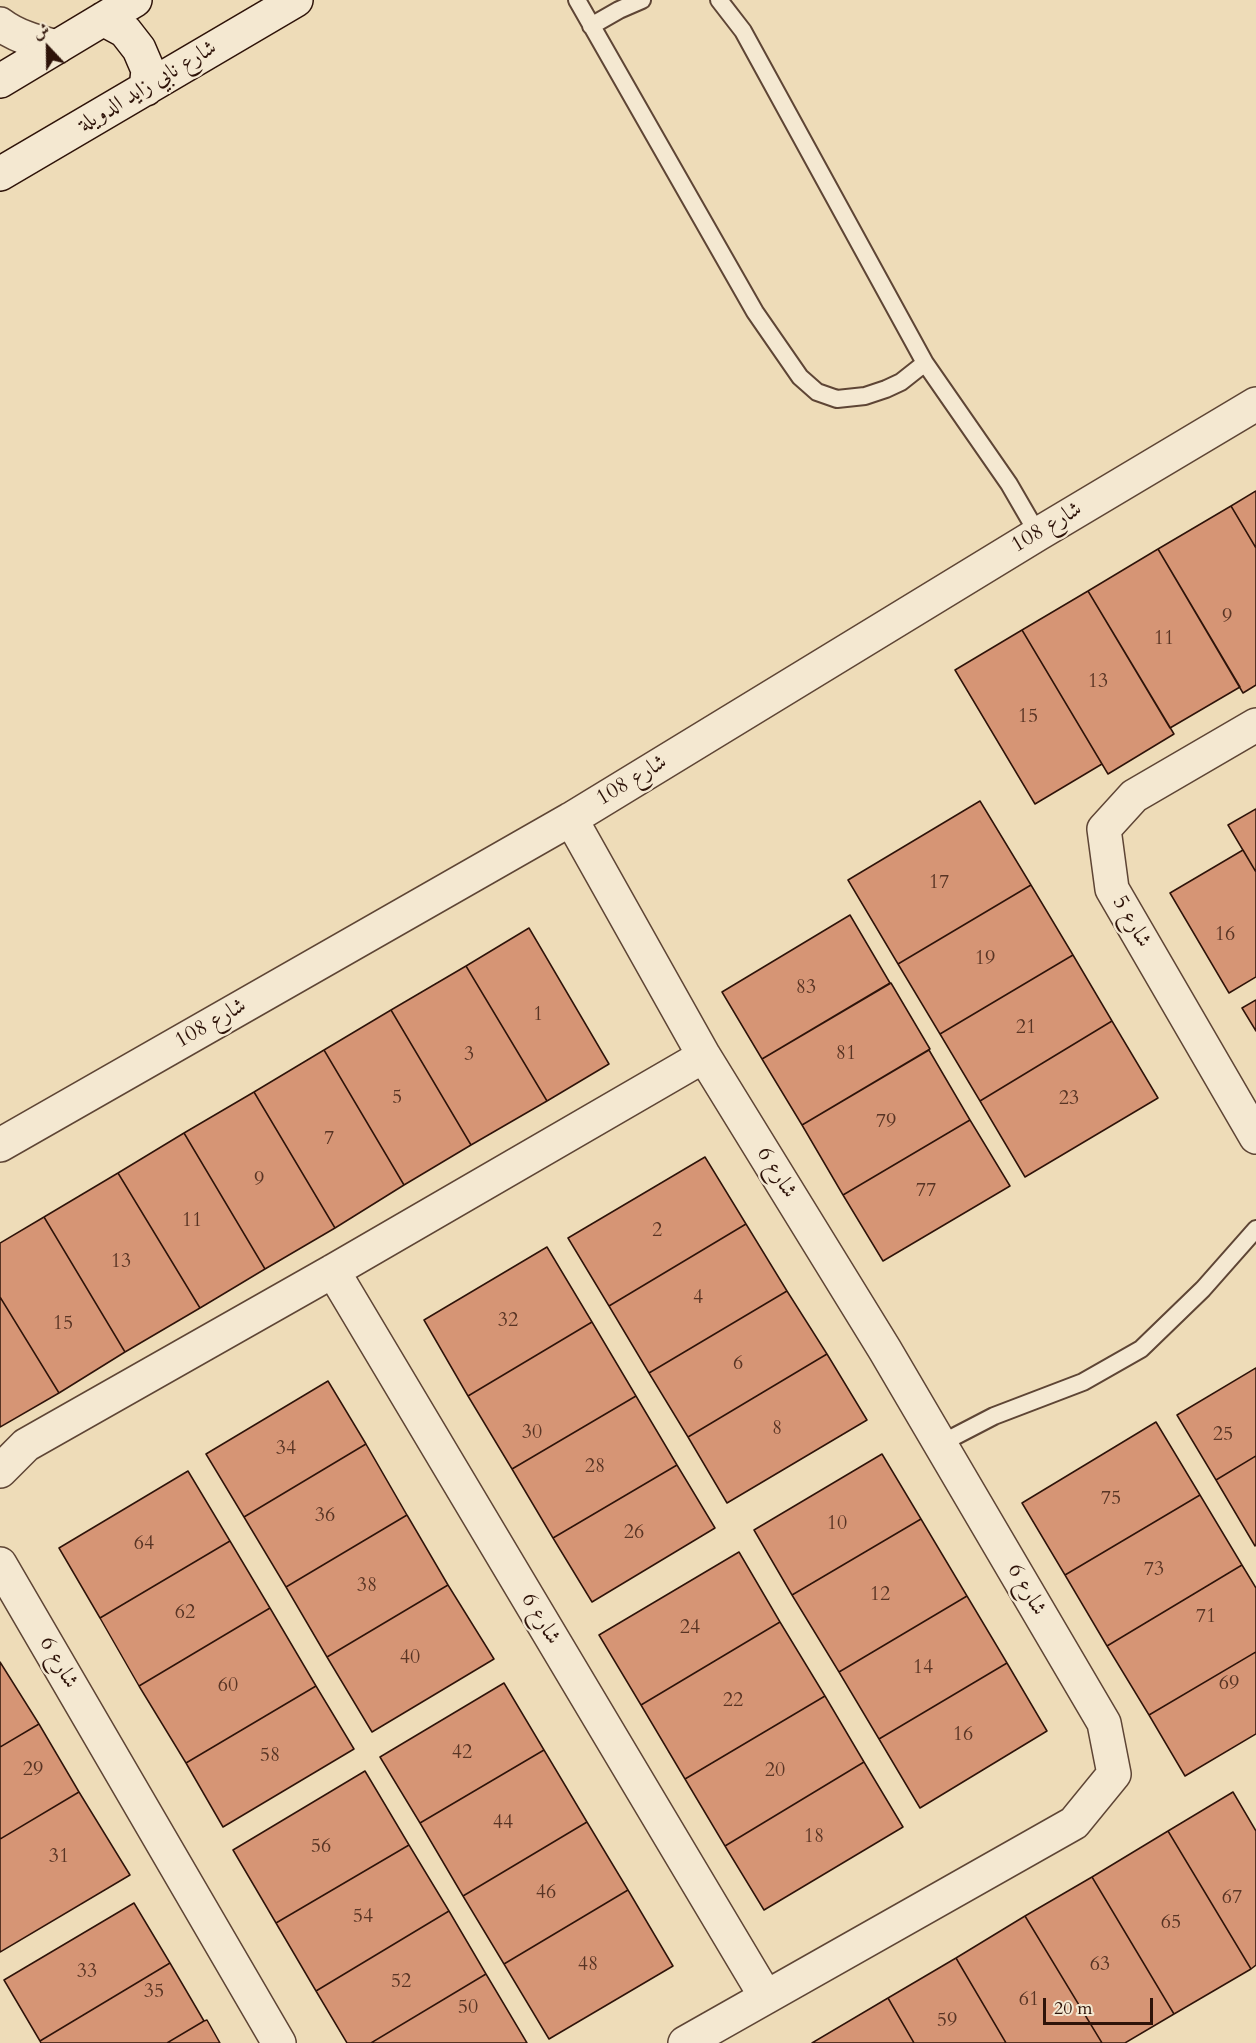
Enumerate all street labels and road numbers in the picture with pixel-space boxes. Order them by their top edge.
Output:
street label: شارع نابي زايد الدويلة [74,35,222,139]
street label: شارع 108 [1007,497,1087,559]
street label: شارع 108 [592,750,672,812]
street label: شارع 5 [1106,891,1156,953]
street label: شارع 108 [171,993,251,1055]
street label: شارع 6 [750,1143,802,1203]
street label: شارع 6 [1001,1559,1051,1621]
street label: شارع 6 [514,1588,566,1650]
street label: شارع 6 [33,1632,83,1694]

